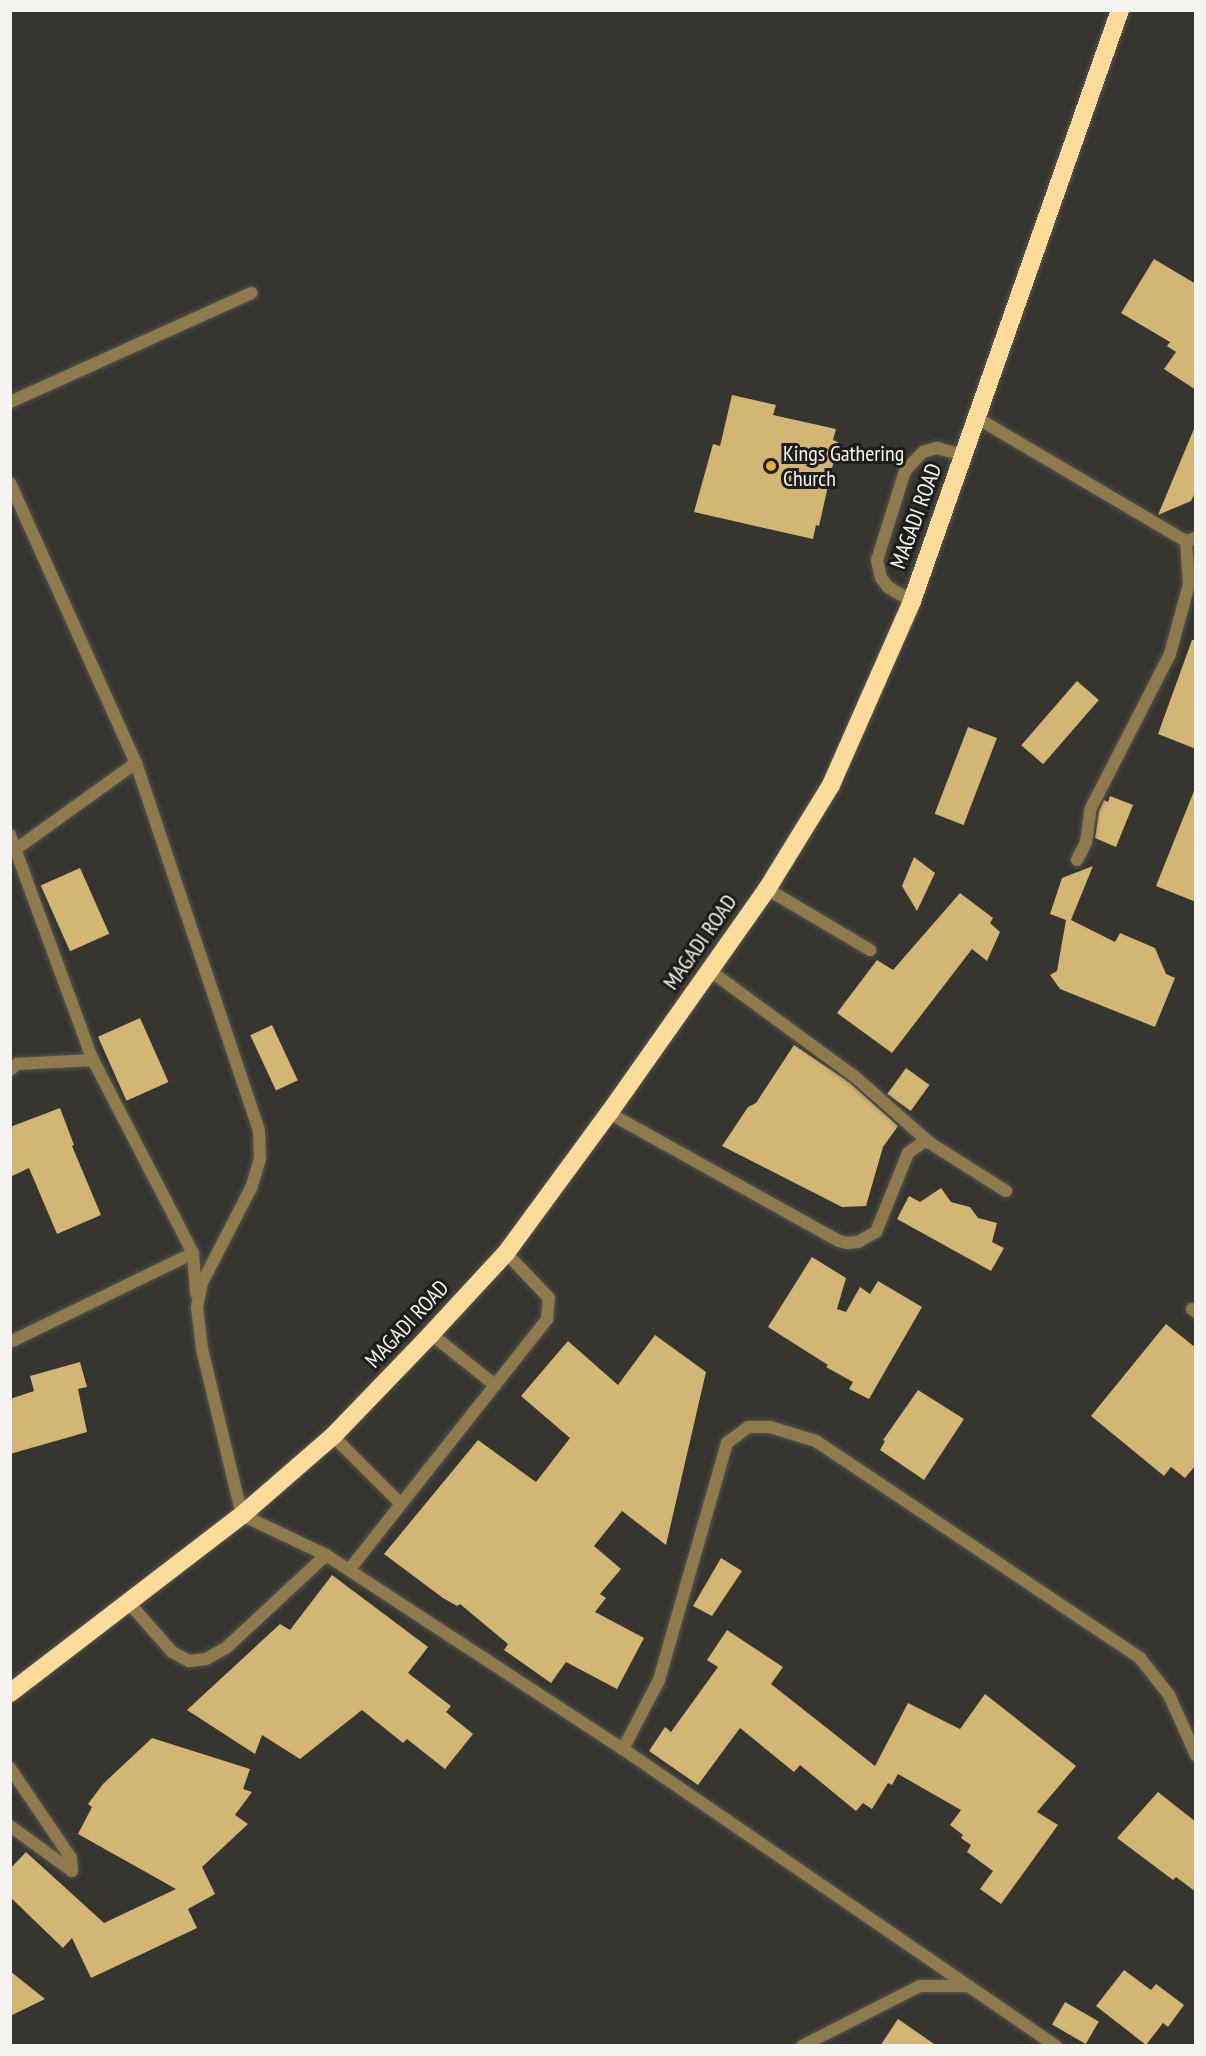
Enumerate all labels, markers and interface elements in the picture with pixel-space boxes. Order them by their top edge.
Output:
place label: Kings Gathering Church [783,440,904,492]
marker: Kings Gathering Church [764,459,778,473]
street label: MAGADI ROAD [885,460,947,572]
street label: MAGADI ROAD [658,889,742,995]
street label: MAGADI ROAD [360,1275,454,1373]

